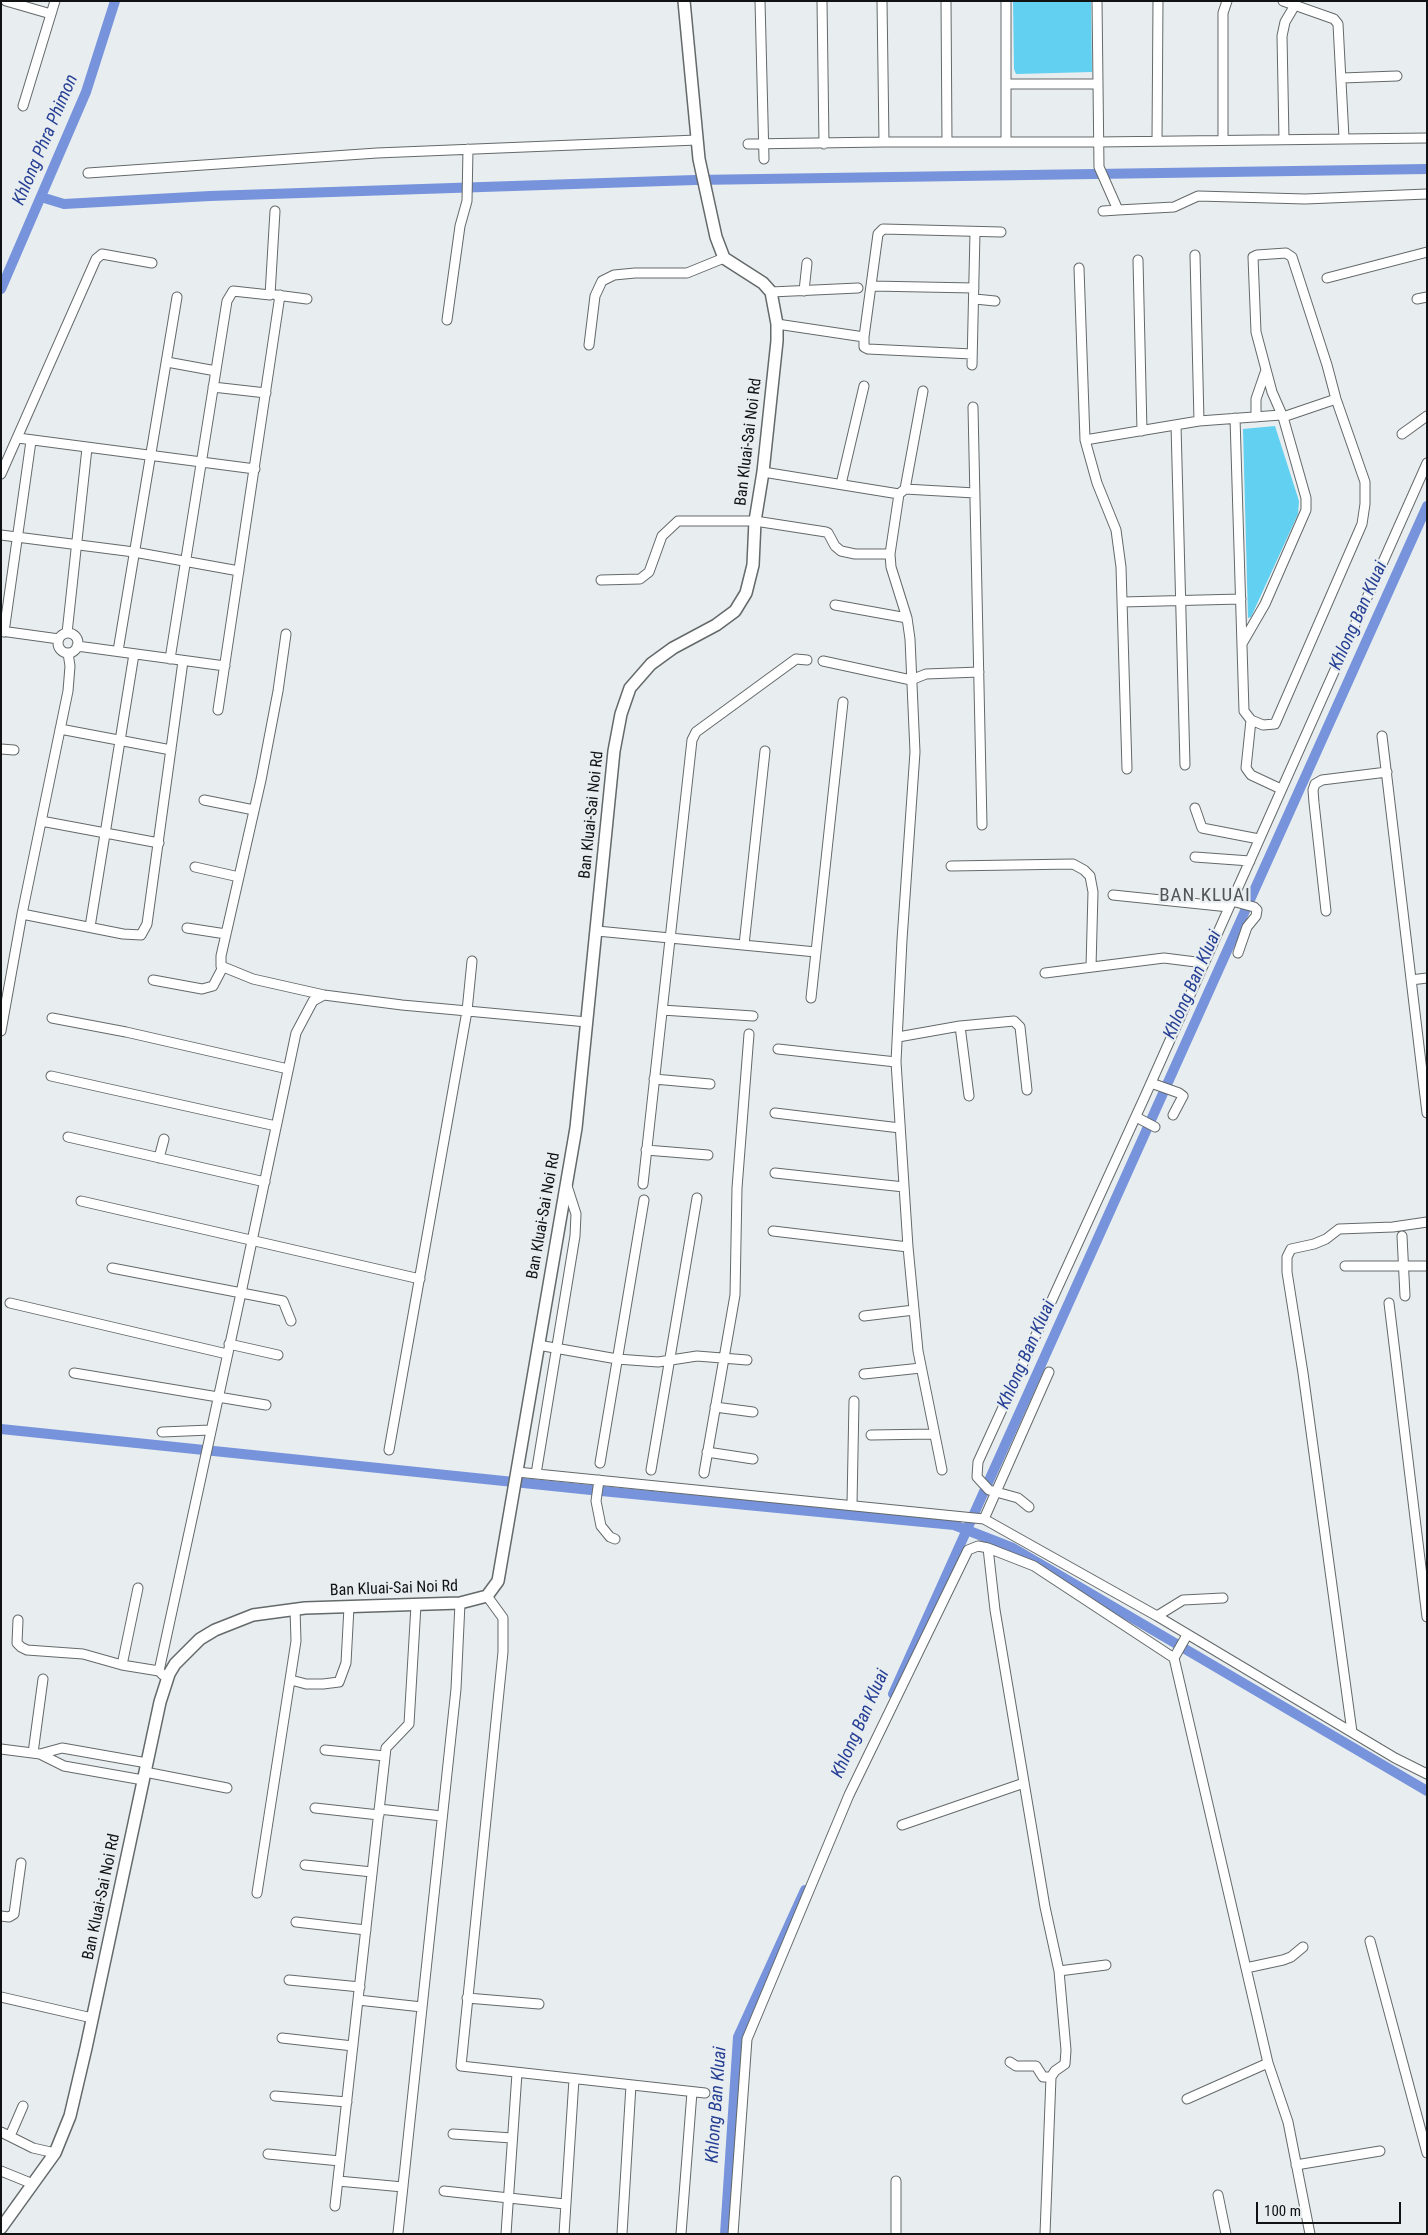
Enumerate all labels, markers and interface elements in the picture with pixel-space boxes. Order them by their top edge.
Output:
water label: Khlong Phra Phimon [9,71,83,209]
street label: Ban Kluai-Sai Noi Rd [732,377,766,507]
water label: Khlong Ban Kluai [1325,558,1393,674]
street label: Ban Kluai-Sai Noi Rd [576,750,608,880]
district label: BAN KLUAI [1158,885,1252,907]
water label: Khlong Ban Kluai [1159,927,1227,1043]
street label: Ban Kluai-Sai Noi Rd [523,1151,565,1281]
water label: Khlong Ban Kluai [993,1297,1061,1413]
street label: Ban Kluai-Sai Noi Rd [330,1577,458,1601]
water label: Khlong Ban Kluai [827,1666,895,1782]
street label: Ban Kluai-Sai Noi Rd [79,1832,125,1962]
water label: Khlong Ban Kluai [702,2046,732,2164]
scale bar [1258,2192,1403,2224]
text: 100 m [1264,2202,1301,2220]

